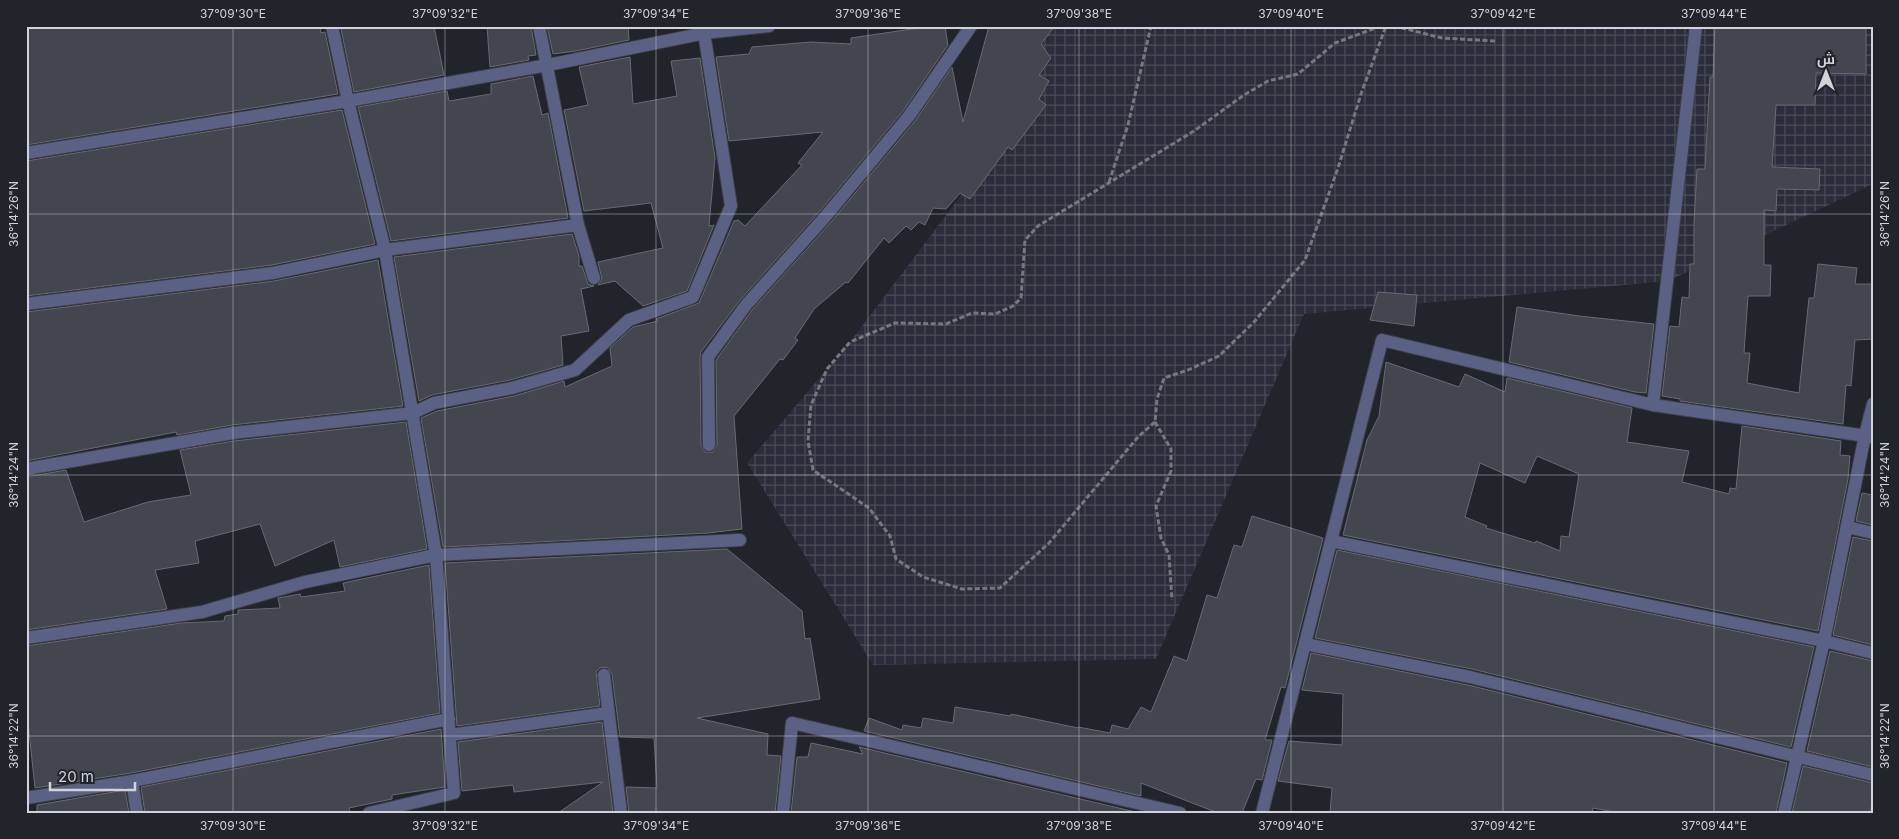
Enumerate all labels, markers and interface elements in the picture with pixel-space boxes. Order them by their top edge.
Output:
text: 37°09'30"E [200,6,266,21]
text: 37°09'32"E [412,6,478,21]
text: 37°09'34"E [623,6,689,21]
text: 37°09'36"E [835,6,901,21]
text: 37°09'38"E [1046,6,1112,21]
text: 37°09'40"E [1258,6,1324,21]
text: 37°09'42"E [1470,6,1536,21]
text: 37°09'44"E [1681,6,1747,21]
north arrow [1802,48,1852,98]
text: ش [1817,50,1835,68]
text: 36°14'26"N [6,181,21,247]
text: 36°14'26"N [1877,181,1892,247]
text: 36°14'24"N [6,442,21,508]
text: 36°14'24"N [1877,442,1892,508]
text: 36°14'22"N [6,703,21,769]
text: 36°14'22"N [1877,703,1892,769]
scale bar [50,759,135,791]
text: 20 m [58,767,94,786]
text: 37°09'30"E [200,818,266,833]
text: 37°09'32"E [412,818,478,833]
text: 37°09'34"E [623,818,689,833]
text: 37°09'36"E [835,818,901,833]
text: 37°09'38"E [1046,818,1112,833]
text: 37°09'40"E [1258,818,1324,833]
text: 37°09'42"E [1470,818,1536,833]
text: 37°09'44"E [1681,818,1747,833]

